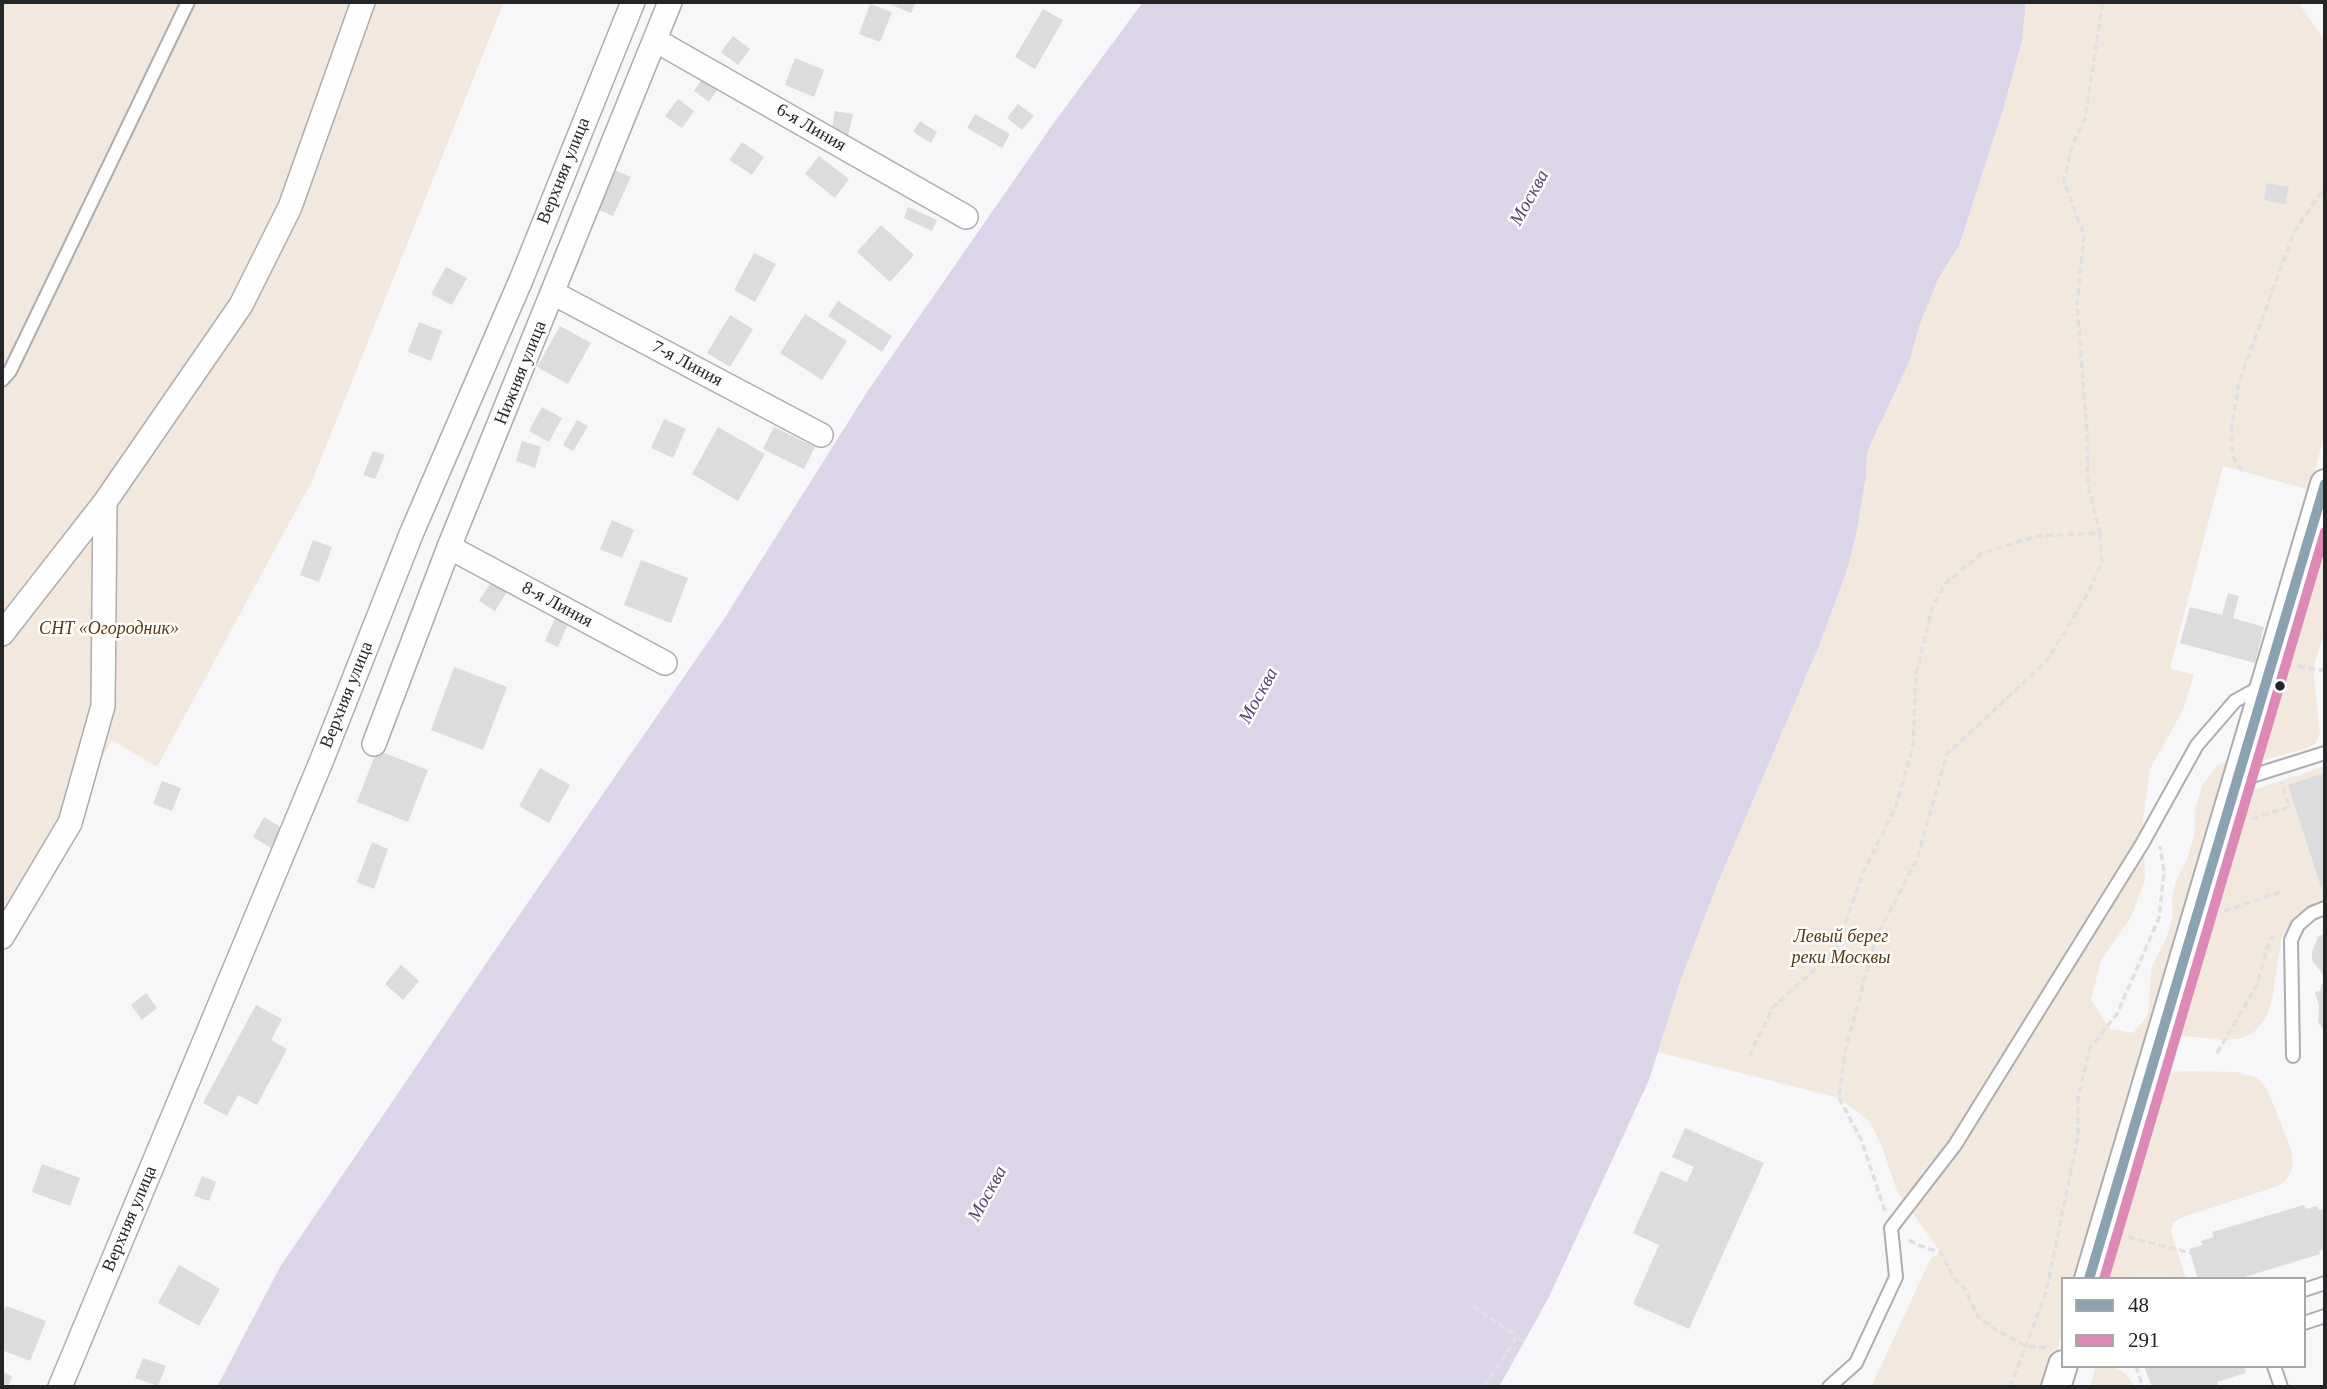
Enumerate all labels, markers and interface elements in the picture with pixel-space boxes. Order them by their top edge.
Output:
street label: 6-я Линия [772,99,850,157]
street label: Верхняя улица [533,115,595,227]
water label: Москва [1505,166,1555,230]
street label: Нижняя улица [490,318,552,428]
street label: 7-я Линия [648,336,726,392]
street label: 8-я Линия [518,577,596,633]
park label: СНТ «Огородник» [39,618,179,640]
street label: Верхняя улица [316,639,378,751]
water label: Москва [1234,664,1284,728]
unlabelled marker [2273,679,2287,693]
park label: Левый берег реки Москвы [1791,926,1891,968]
water label: Москва [963,1162,1013,1226]
street label: Верхняя улица [98,1163,162,1275]
legend [2061,1277,2306,1368]
text: 48 [2128,1293,2149,1317]
text: 291 [2128,1328,2160,1352]

